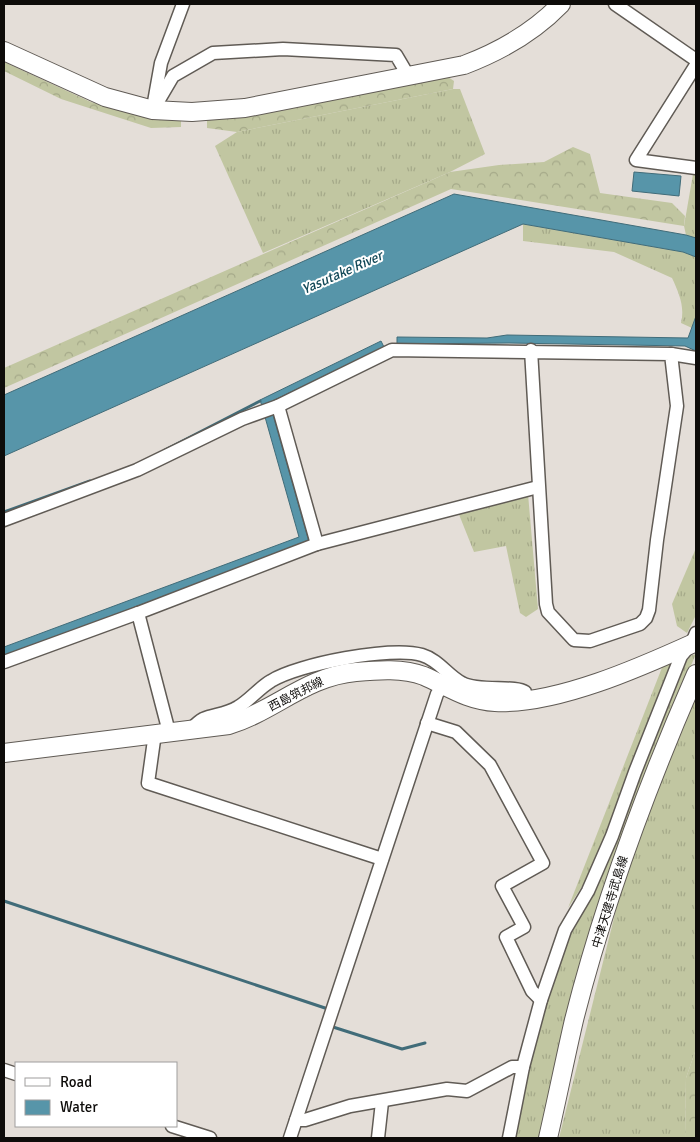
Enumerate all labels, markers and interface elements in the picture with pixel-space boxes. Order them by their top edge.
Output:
water label: Yasutake River [299,246,387,298]
street label: 西島筑邦線 [266,674,326,715]
street label: 中津天建寺武島線 [589,854,632,950]
legend [15,1062,178,1127]
text: Road [60,1073,92,1091]
text: Water [60,1098,98,1116]

